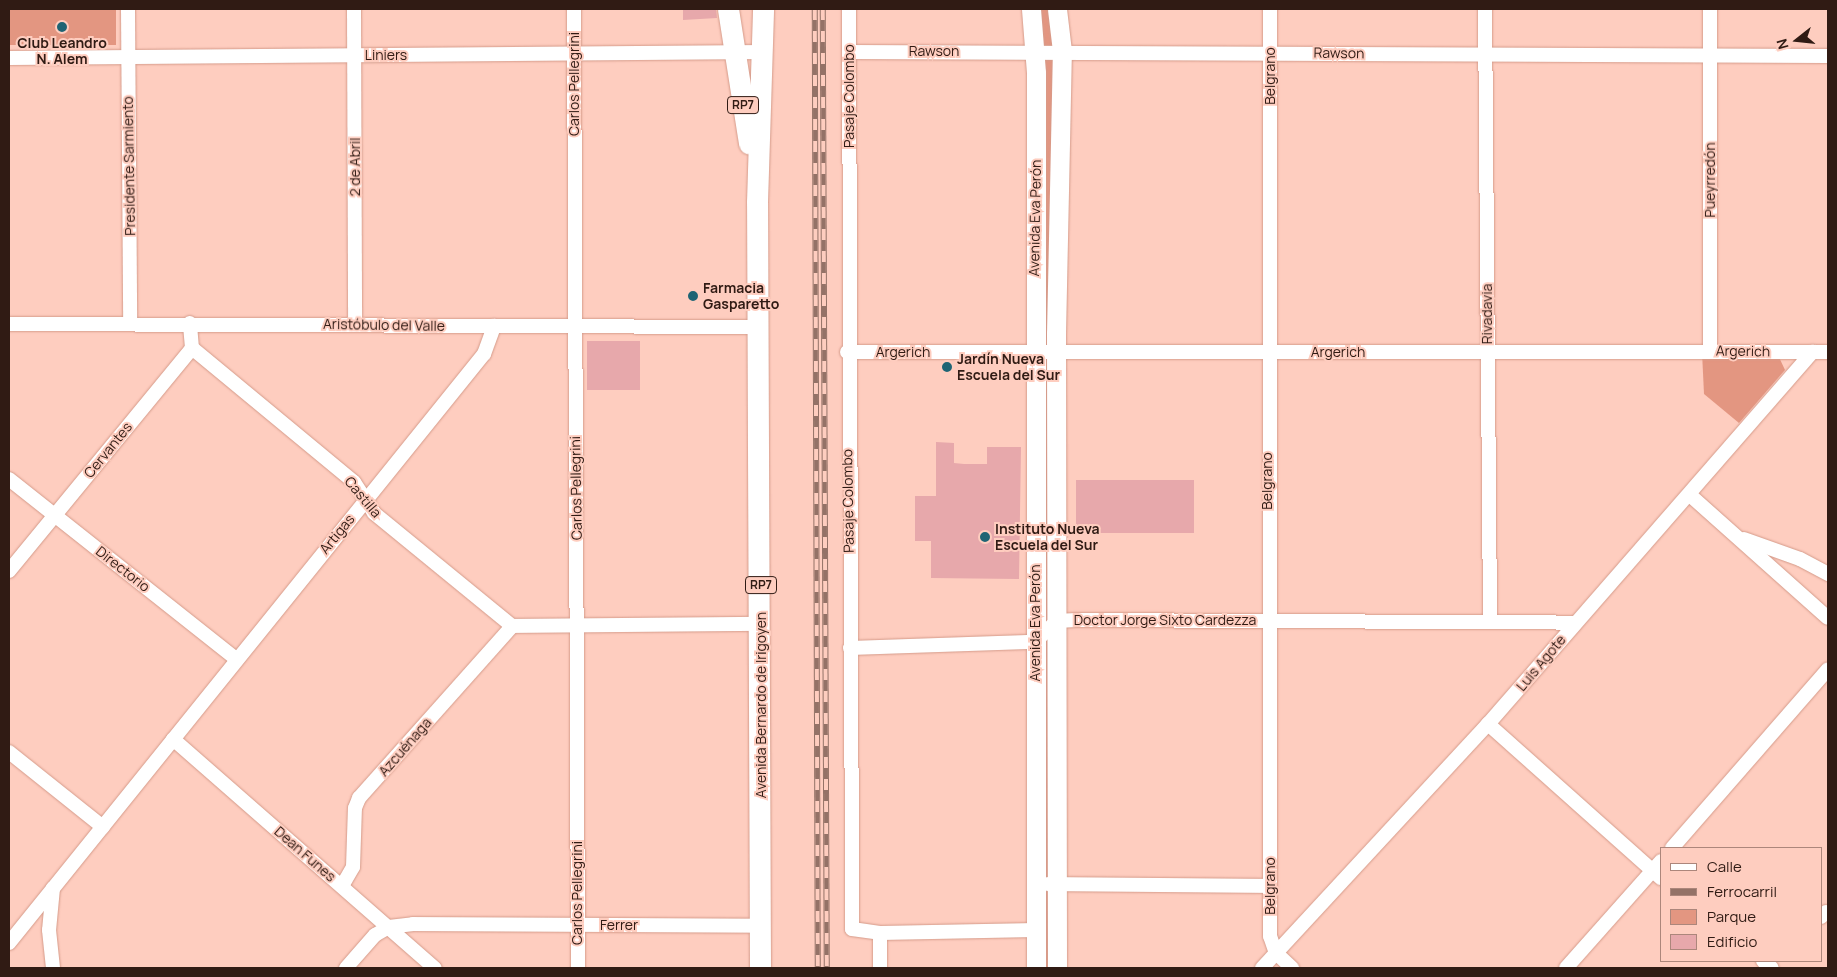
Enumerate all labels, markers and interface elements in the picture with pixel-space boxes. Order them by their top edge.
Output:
north arrow [1772,15,1822,65]
marker: Club Leandro N. Alem [56,21,68,33]
street label: Carlos Pellegrini [566,32,582,136]
place label: Club Leandro N. Alem [17,35,107,68]
text: N [1772,37,1793,52]
street label: Rawson [909,43,959,59]
street label: Pasaje Colombo [841,44,857,148]
street label: Rawson [1313,44,1365,62]
street label: Liniers [365,47,407,63]
street label: Belgrano [1262,47,1278,105]
street label: Presidente Sarmiento [119,96,139,236]
road number: RP7 [727,96,759,114]
street label: 2 de Abril [347,138,363,196]
street label: Pueyrredón [1702,142,1718,218]
street label: Avenida Eva Perón [1026,159,1044,277]
place label: Farmacia Gasparetto [703,280,779,312]
street label: Rivadavia [1479,284,1495,344]
marker: Farmacia Gasparetto [687,290,699,302]
street label: Aristóbulo del Valle [323,316,445,334]
street label: Argerich [1716,342,1770,360]
street label: Argerich [876,344,930,360]
street label: Argerich [1311,344,1365,360]
place label: Jardín Nueva Escuela del Sur [957,351,1060,384]
marker: Jardín Nueva Escuela del Sur [941,361,953,373]
street label: Cervantes [80,419,136,481]
street label: Carlos Pellegrini [567,436,585,540]
street label: Pasaje Colombo [839,449,857,553]
street label: Belgrano [1259,452,1275,510]
street label: Castilla [341,473,385,521]
street label: Artigas [316,511,358,557]
place label: Instituto Nueva Escuela del Sur [995,521,1100,554]
marker: Instituto Nueva Escuela del Sur [979,531,991,543]
street label: Directorio [93,543,153,595]
street label: Avenida Eva Perón [1027,565,1043,681]
road number: RP7 [745,576,777,594]
street label: Avenida Bernardo de Irigoyen [753,612,769,798]
street label: Doctor Jorge Sixto Cardezza [1074,612,1256,628]
street label: Luis Agote [1513,632,1569,694]
street label: Azcuénaga [375,714,435,780]
street label: Dean Funes [271,823,339,885]
street label: Carlos Pellegrini [569,841,585,945]
legend [1660,847,1822,962]
text: Calle [1707,856,1742,877]
street label: Belgrano [1262,857,1278,915]
text: Ferrocarril [1707,881,1777,902]
text: Parque [1707,906,1756,927]
street label: Ferrer [600,917,638,933]
text: Edificio [1707,931,1757,952]

